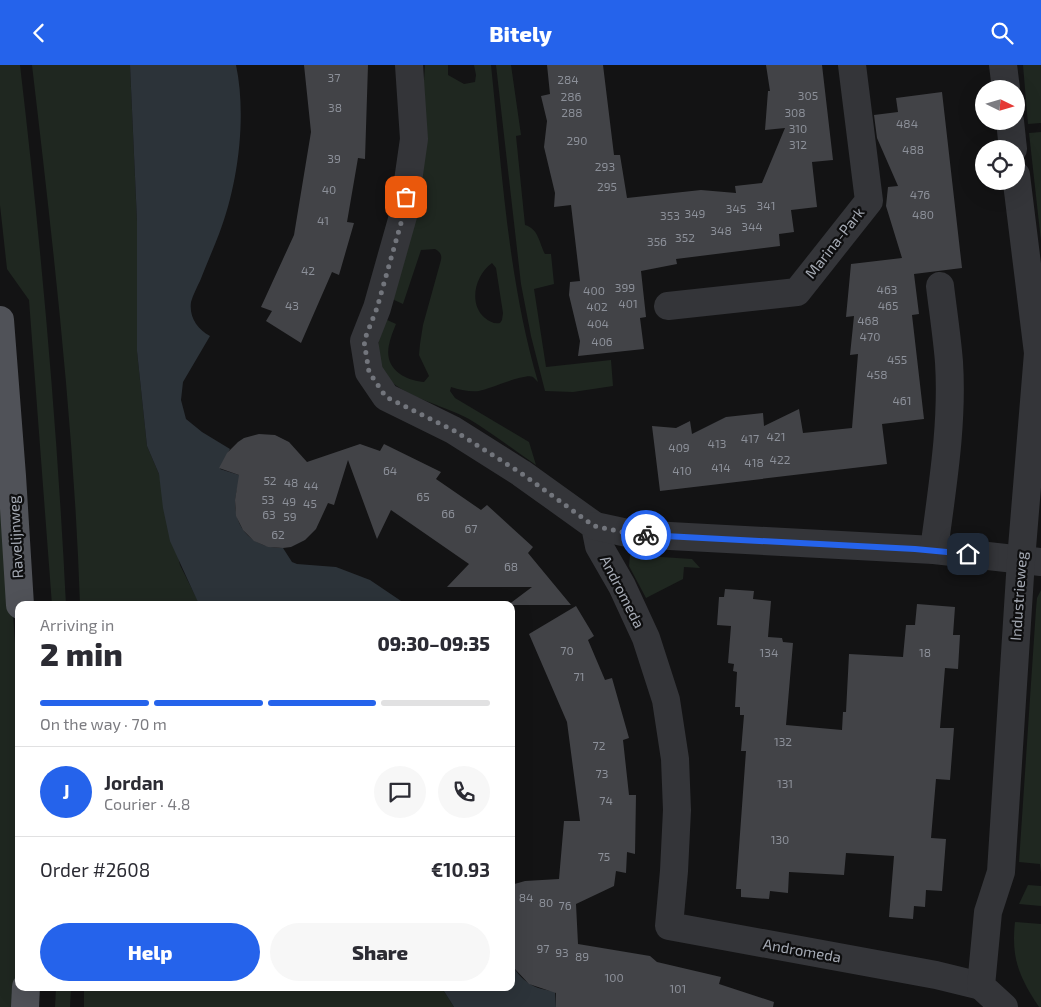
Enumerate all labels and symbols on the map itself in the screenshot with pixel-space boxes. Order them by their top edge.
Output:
house number: 37 [328,70,340,84]
house number: 284 [557,72,579,86]
north arrow [975,80,1025,130]
house number: 305 [798,88,818,102]
house number: 286 [561,89,582,103]
house number: 38 [328,100,342,114]
house number: 288 [561,105,583,119]
house number: 308 [784,105,806,119]
house number: 484 [896,116,918,130]
house number: 310 [789,121,807,135]
house number: 290 [567,133,587,147]
house number: 312 [789,137,807,151]
house number: 488 [902,142,924,156]
house number: 39 [327,151,341,165]
house number: 293 [595,159,615,173]
pin [385,176,427,218]
house number: 295 [597,179,617,193]
house number: 40 [322,182,336,196]
house number: 476 [910,187,930,201]
house number: 341 [757,198,775,212]
house number: 345 [726,201,746,215]
street label: Marina-Park [801,203,868,282]
house number: 349 [685,206,706,220]
house number: 480 [912,207,934,221]
house number: 353 [660,208,680,222]
house number: 41 [317,213,329,227]
house number: 344 [741,219,763,233]
house number: 348 [710,223,732,237]
house number: 352 [675,230,695,244]
house number: 356 [647,234,667,248]
house number: 42 [301,263,315,277]
house number: 399 [615,280,635,294]
house number: 463 [877,282,897,296]
house number: 400 [583,283,605,297]
house number: 401 [618,296,638,310]
house number: 43 [285,298,299,312]
house number: 465 [878,298,898,312]
house number: 402 [586,299,608,313]
house number: 468 [857,313,879,327]
house number: 404 [587,316,609,330]
house number: 470 [860,329,880,343]
house number: 406 [591,334,613,348]
house number: 455 [887,352,907,366]
house number: 458 [866,367,888,381]
house number: 461 [892,393,912,407]
house number: 421 [767,429,785,443]
house number: 417 [741,431,759,445]
house number: 413 [708,436,726,450]
house number: 409 [668,440,690,454]
house number: 422 [770,452,791,466]
house number: 418 [744,455,764,469]
house number: 414 [711,460,731,474]
house number: 64 [383,463,397,477]
house number: 410 [672,463,692,477]
house number: 52 [263,473,277,487]
house number: 48 [284,475,298,489]
house number: 44 [304,478,318,492]
house number: 65 [416,489,430,503]
house number: 53 [261,492,275,506]
house number: 49 [282,494,296,508]
street label: Ravelijnweg [4,495,27,579]
house number: 45 [303,496,317,510]
house number: 66 [441,506,455,520]
house number: 63 [262,507,276,521]
house number: 59 [283,509,297,523]
courier [621,510,671,560]
house number: 67 [464,521,478,535]
house number: 62 [271,527,285,541]
pin [947,533,989,575]
street label: Industrieweg [1006,550,1030,641]
street label: Andromeda [597,552,649,631]
house number: 68 [504,559,518,573]
house number: 70 [560,643,574,657]
house number: 134 [760,645,778,659]
house number: 18 [919,645,931,659]
house number: 71 [574,669,584,683]
house number: 132 [774,734,792,748]
house number: 72 [593,738,606,752]
house number: 73 [596,766,608,780]
house number: 131 [777,776,793,790]
house number: 74 [599,793,613,807]
house number: 130 [771,832,789,846]
house number: 75 [598,849,610,863]
house number: 84 [519,890,533,904]
house number: 80 [539,895,553,909]
house number: 76 [558,898,572,912]
street label: Andromeda [762,934,843,966]
house number: 97 [536,941,550,955]
house number: 93 [555,945,569,959]
house number: 89 [575,949,589,963]
house number: 100 [604,970,624,984]
house number: 101 [670,981,686,995]

